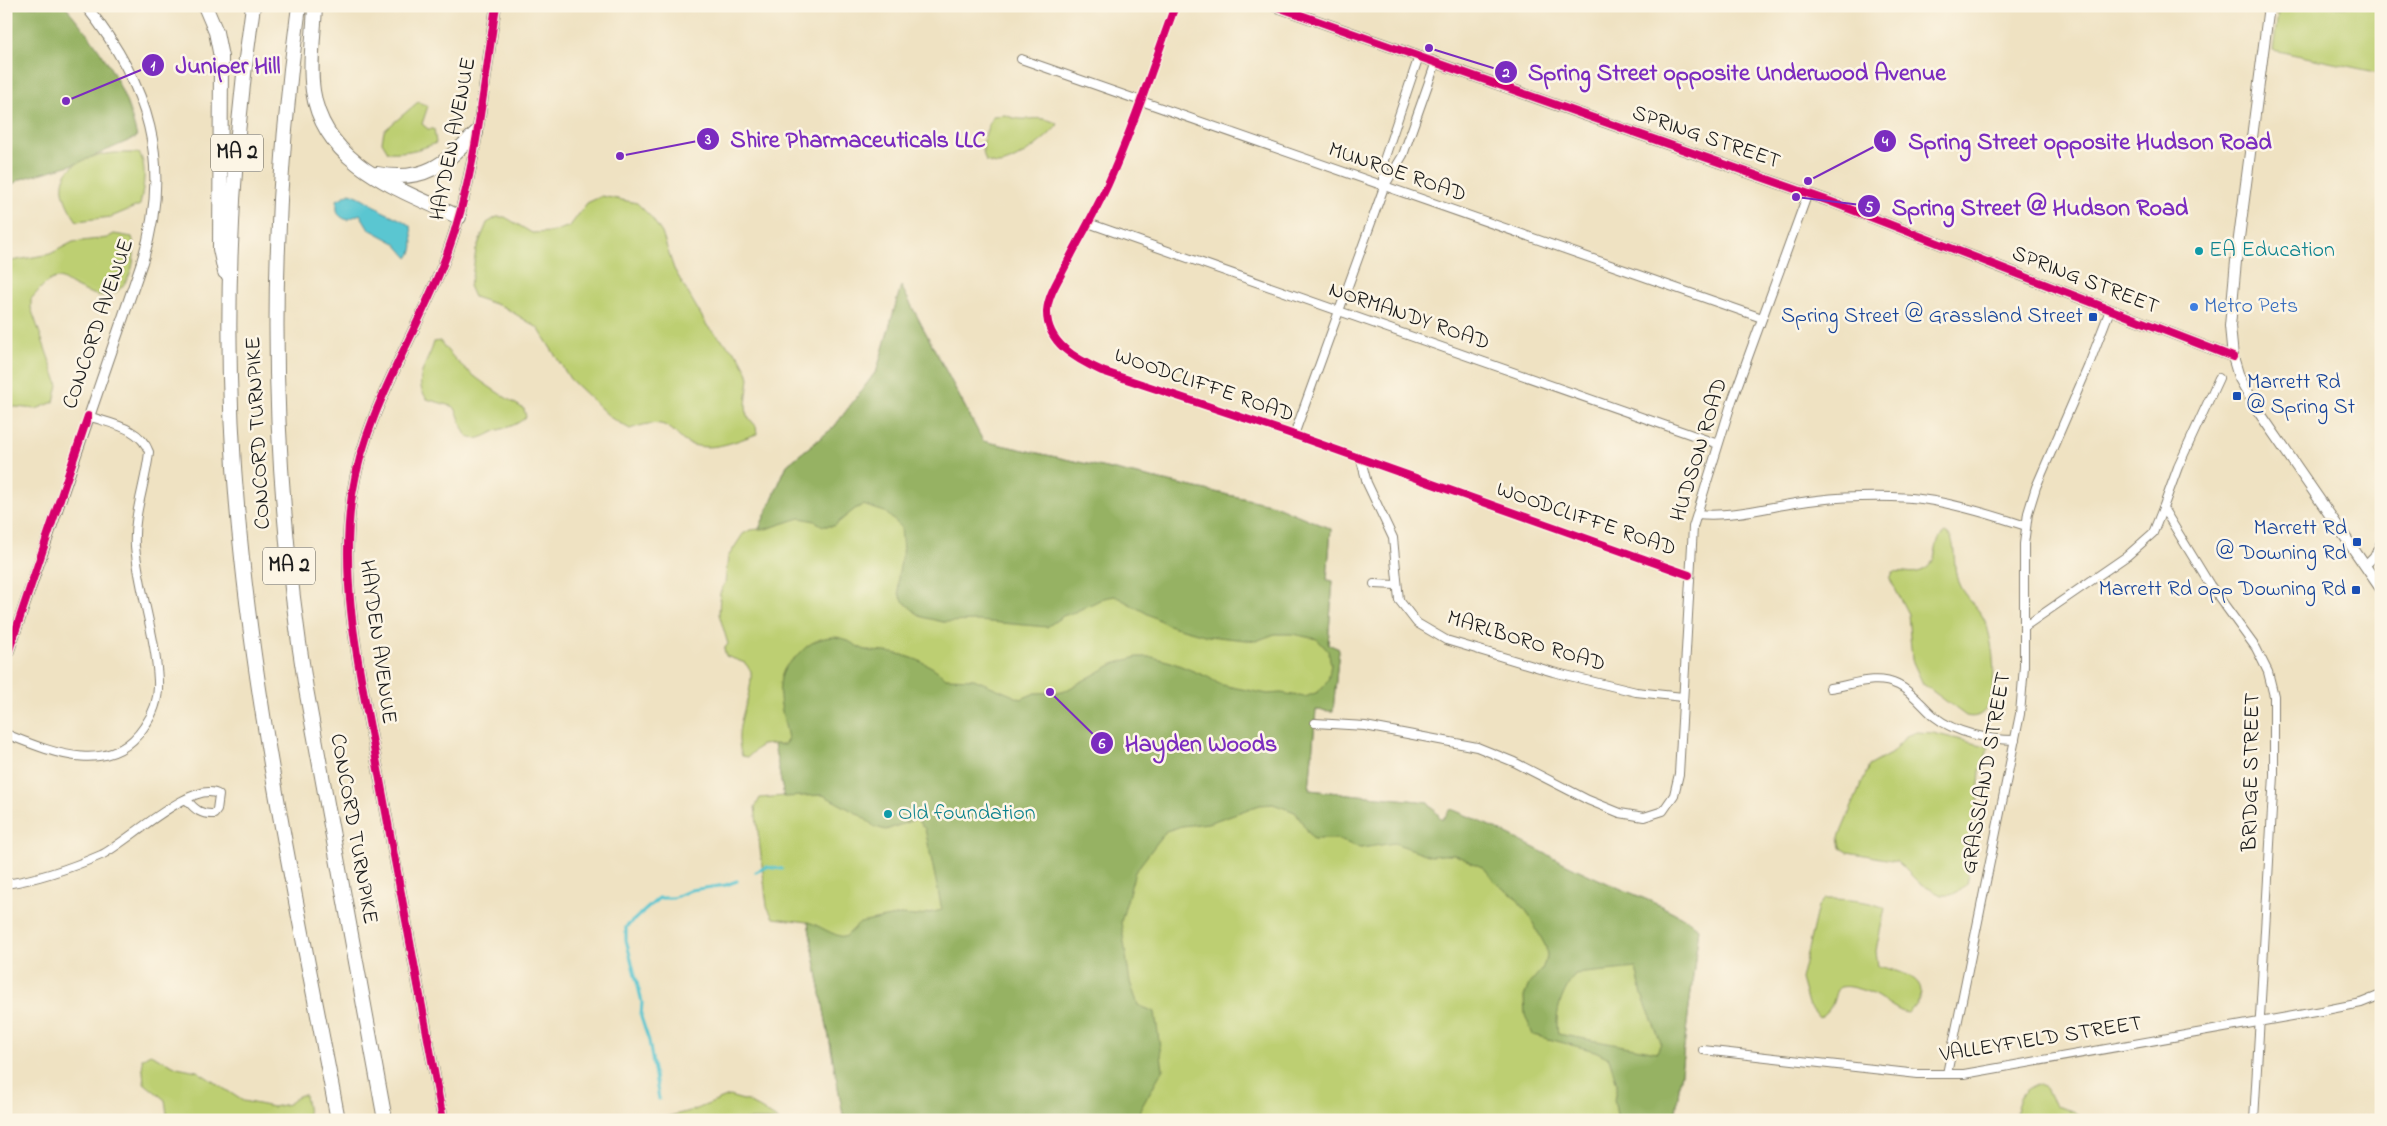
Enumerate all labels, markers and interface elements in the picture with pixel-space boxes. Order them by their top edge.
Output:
callout: Juniper Hill [140,45,290,84]
text: Juniper Hill [175,50,281,85]
callout: Spring Street opposite Underwood Avenue [1493,52,1956,91]
text: 1 [151,55,156,77]
street label: HAYDEN AVENUE [422,55,486,223]
text: Spring Street opposite Underwood Avenue [1528,57,1947,93]
text: 2 [1501,62,1510,84]
street label: SPRING STREET [1627,98,1785,179]
callout: Shire Pharmaceuticals LLC [696,119,996,158]
callout: Spring Street opposite Hudson Road [1873,121,2281,160]
text: Shire Pharmaceuticals LLC [730,124,986,159]
text: Spring Street opposite Hudson Road [1908,126,2272,162]
text: 3 [704,129,711,151]
text: 4 [1881,131,1889,153]
road number: MA 2 [211,134,263,172]
street label: MUNROE ROAD [1324,134,1470,212]
callout: Spring Street @ Hudson Road [1856,187,2198,226]
text: Spring Street @ Hudson Road [1892,192,2189,228]
text: 5 [1865,197,1874,219]
street label: CONCORD AVENUE [55,234,143,414]
place label: EA Education [2209,235,2335,267]
street label: SPRING STREET [2007,238,2164,324]
marker: EA Education [2193,245,2205,257]
street label: NORMANDY ROAD [1324,274,1494,360]
place label: Metro Pets [2204,291,2298,323]
place label: Spring Street @ Grassland Street [1781,301,2084,334]
marker: Metro Pets [2188,301,2200,313]
marker: Spring Street @ Grassland Street [2087,311,2099,323]
street label: CONCORD TURNPIKE [238,336,280,530]
street label: WOODCLIFFE ROAD [1110,340,1298,432]
place label: Marrett Rd @ Spring St [2247,367,2356,425]
street label: HUDSON ROAD [1663,374,1737,526]
marker: Marrett Rd @ Spring St [2231,390,2243,402]
street label: WOODCLIFFE ROAD [1492,474,1680,566]
place label: Marrett Rd @ Downing Rd [2216,513,2347,571]
marker: Marrett Rd @ Downing Rd [2351,536,2363,548]
road number: MA 2 [263,548,315,584]
street label: HAYDEN AVENUE [350,558,404,726]
place label: Marrett Rd opp Downing Rd [2098,574,2346,607]
marker: Marrett Rd opp Downing Rd [2350,584,2362,596]
street label: MARLBORO ROAD [1443,603,1609,681]
street label: GRASSLAND STREET [1954,669,2021,876]
street label: BRIDGE STREET [2235,692,2269,853]
callout: Hayden Woods [1089,723,1287,762]
text: Hayden Woods [1125,728,1277,764]
street label: CONCORD TURNPIKE [320,731,386,927]
text: 6 [1098,733,1106,755]
place label: Old foundation [898,798,1036,830]
marker: Old foundation [882,808,894,820]
street label: VALLEYFIELD STREET [1937,1008,2145,1072]

